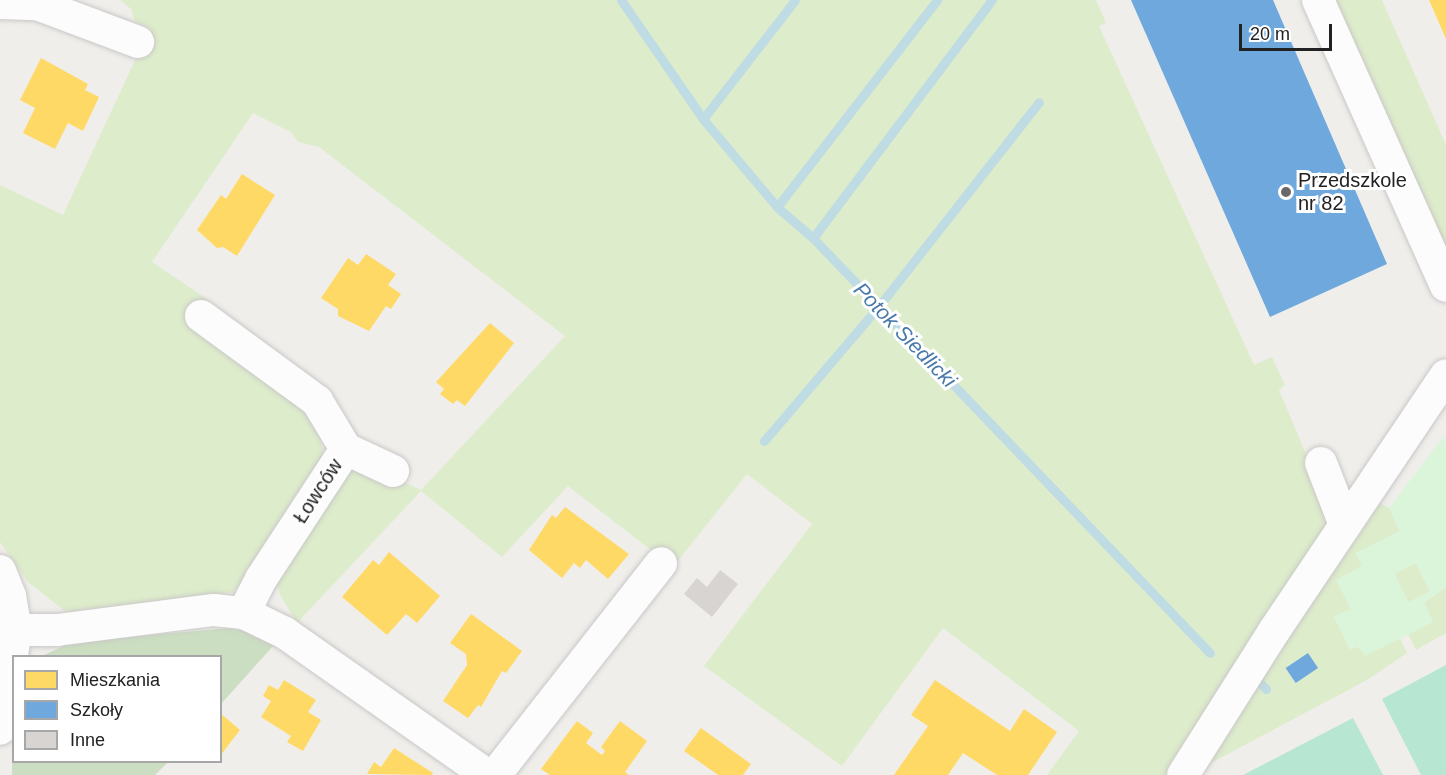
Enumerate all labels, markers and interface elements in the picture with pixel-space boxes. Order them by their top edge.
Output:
scale bar [1242,12,1335,50]
text: 20 m [1250,24,1290,44]
place label: Przedszkole nr 82 [1298,168,1407,215]
marker: Przedszkole nr 82 [1279,185,1293,199]
water label: Potok Siedlicki [849,277,961,393]
street label: Łowców [288,454,348,528]
legend [12,655,222,763]
text: Mieszkania [70,670,160,690]
text: Szkoły [70,700,123,720]
text: Inne [70,730,105,750]

